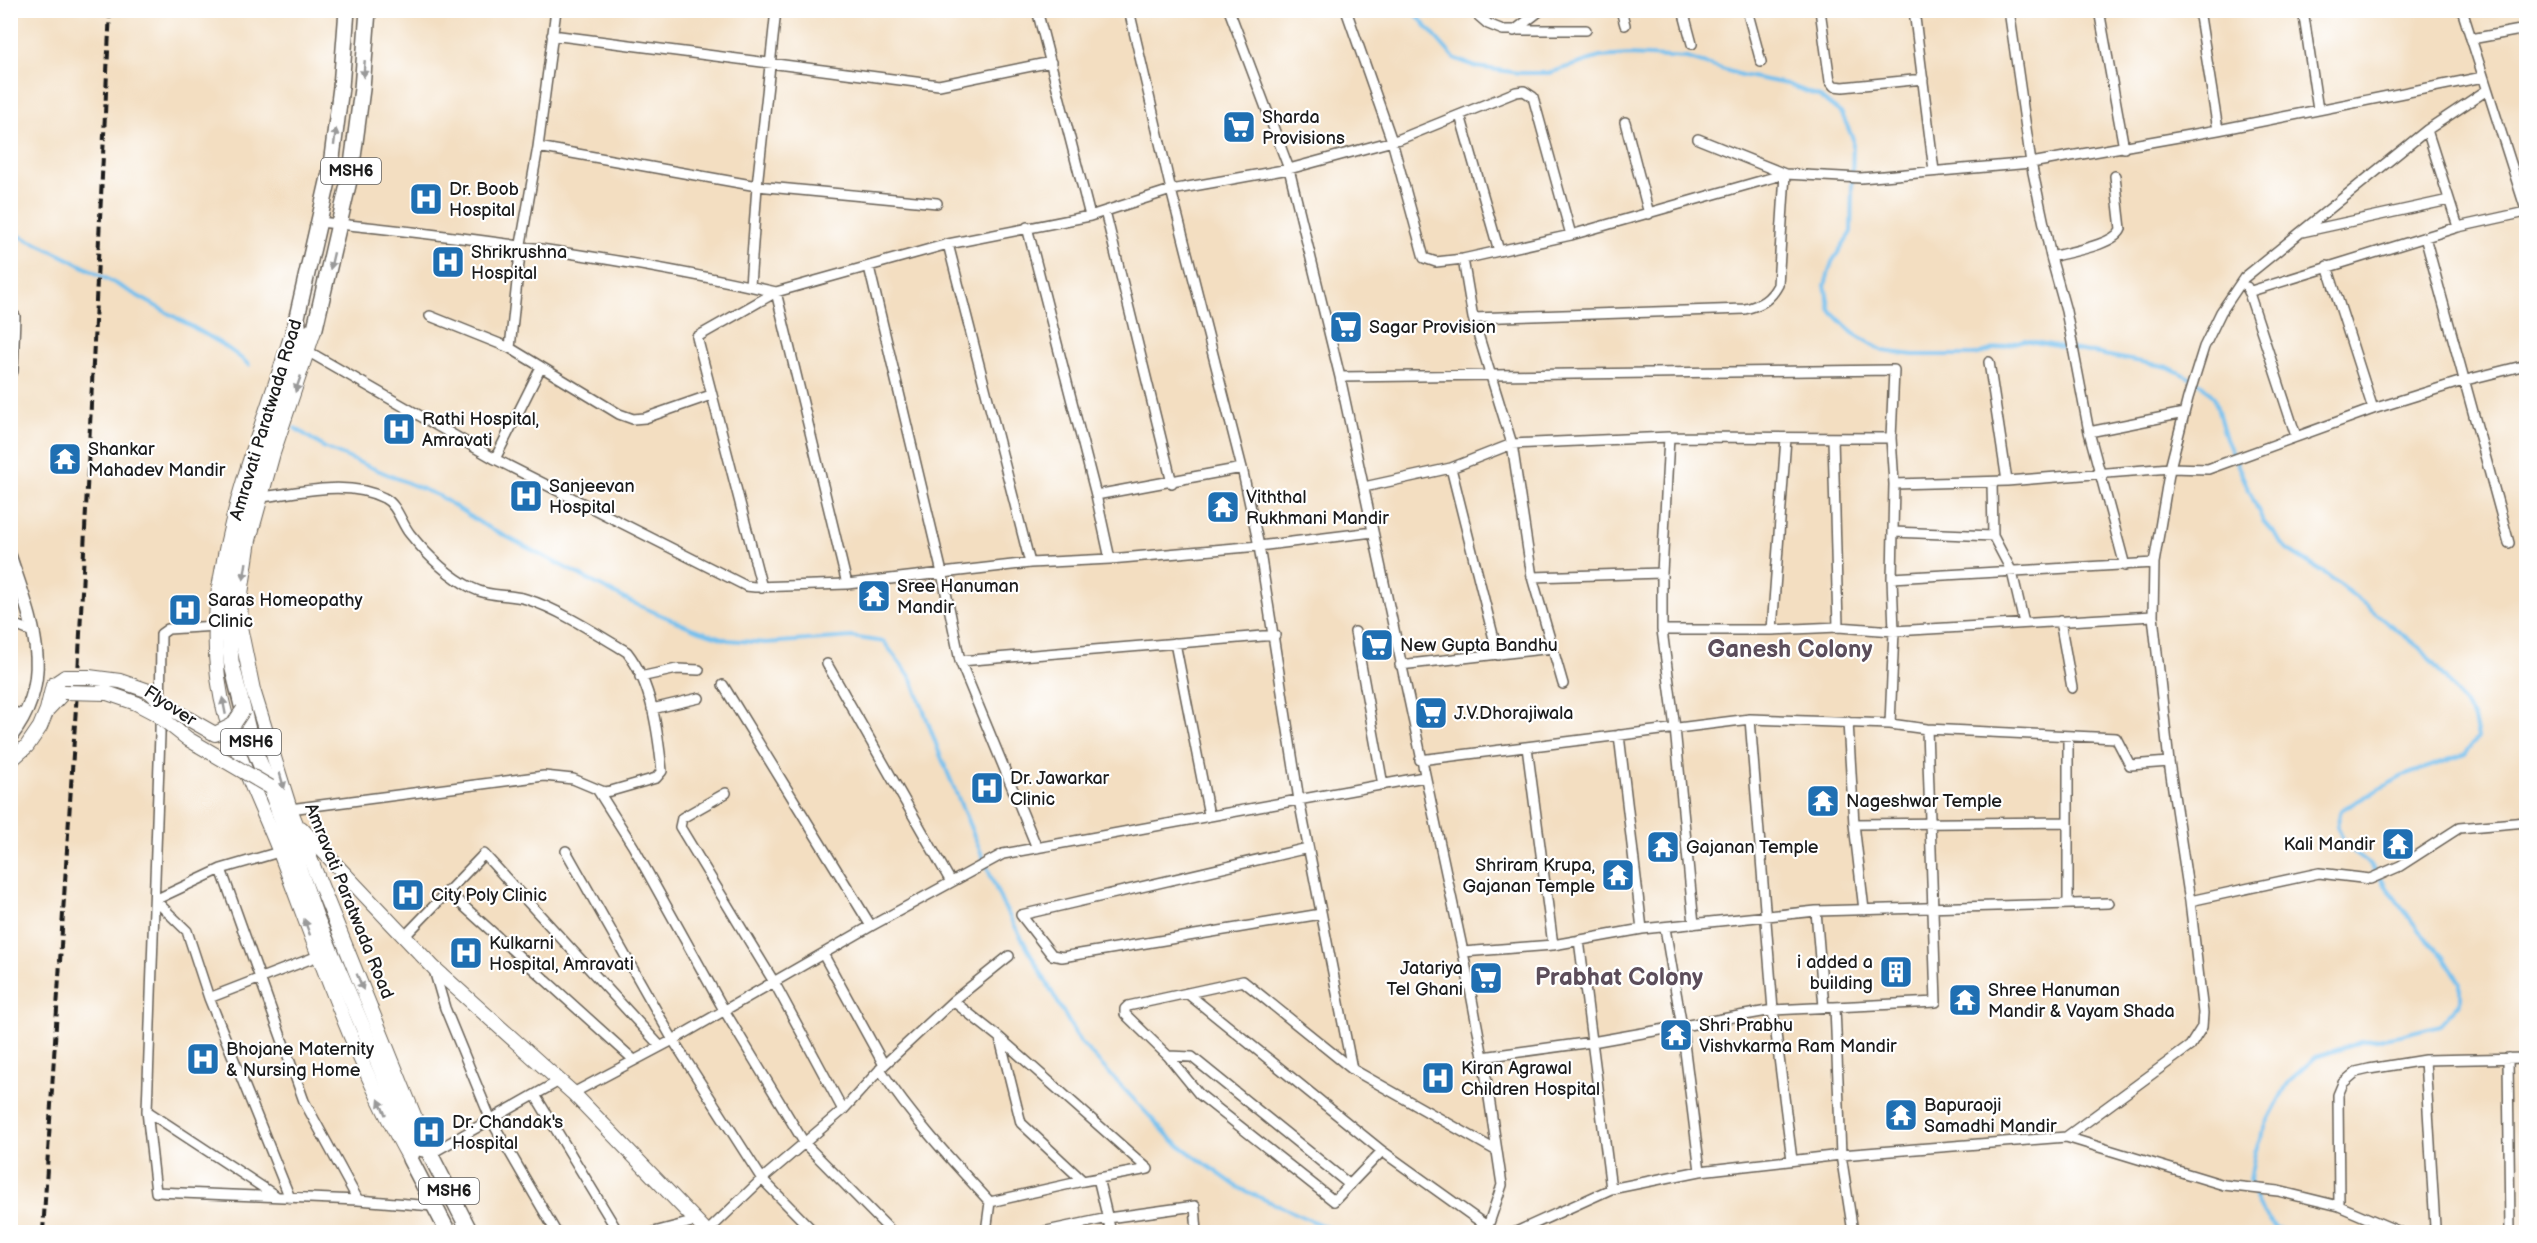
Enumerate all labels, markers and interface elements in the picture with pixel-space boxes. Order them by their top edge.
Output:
one-way arrow [359,59,368,78]
place label: Sharda Provisions [1262,107,1345,149]
supermarket icon: Sharda Provisions [1221,109,1257,145]
one-way arrow [330,127,340,146]
road number: MSH6 [321,158,381,184]
place label: Dr. Boob Hospital [449,179,519,221]
hospital icon: Dr. Boob Hospital [408,181,444,217]
place label: Shrikrushna Hospital [471,242,567,284]
hospital icon: Shrikrushna Hospital [430,244,466,280]
one-way arrow [326,252,336,270]
supermarket icon: Sagar Provision [1328,309,1364,345]
street label: Amravati Paratwada Road [225,317,307,523]
place label: Sagar Provision [1369,317,1496,338]
one-way arrow [292,375,302,393]
place label: Rathi Hospital, Amravati [422,409,539,451]
hospital icon: Rathi Hospital, Amravati [381,411,417,447]
place label: Shankar Mahadev Mandir [88,439,226,481]
temple icon: Shankar Mahadev Mandir [47,441,83,477]
place label: Sanjeevan Hospital [549,476,635,518]
hospital icon: Sanjeevan Hospital [508,478,544,514]
place label: Viththal Rukhmani Mandir [1246,487,1389,529]
temple icon: Viththal Rukhmani Mandir [1205,489,1241,525]
one-way arrow [240,562,249,581]
place label: Sree Hanuman Mandir [897,576,1019,618]
temple icon: Sree Hanuman Mandir [856,578,892,614]
place label: Saras Homeopathy Clinic [208,590,363,632]
hospital icon: Saras Homeopathy Clinic [167,592,203,628]
supermarket icon: New Gupta Bandhu [1359,627,1395,663]
place label: New Gupta Bandhu [1400,635,1558,656]
district label: Ganesh Colony [1708,635,1872,664]
street label: Flyover [140,681,201,731]
supermarket icon: J.V.Dhorajiwala [1413,695,1449,731]
one-way arrow [219,696,228,715]
place label: J.V.Dhorajiwala [1454,703,1573,724]
road number: MSH6 [221,729,281,755]
place label: Dr. Jawarkar Clinic [1010,768,1110,810]
hospital icon: Dr. Jawarkar Clinic [969,770,1005,806]
one-way arrow [278,772,287,790]
temple icon: Nageshwar Temple [1805,783,1841,819]
place label: Nageshwar Temple [1846,791,2002,812]
street label: Amravati Paratwada Road [300,800,398,1002]
temple icon: Kali Mandir [2380,826,2416,862]
temple icon: Gajanan Temple [1645,829,1681,865]
place label: Kali Mandir [2283,834,2375,855]
place label: Gajanan Temple [1686,837,1819,858]
place label: Shriram Krupa, Gajanan Temple [1463,855,1595,897]
temple icon: Shriram Krupa, Gajanan Temple [1600,857,1636,893]
hospital icon: City Poly Clinic [390,877,426,913]
place label: City Poly Clinic [431,885,547,906]
one-way arrow [302,918,312,936]
place label: Kulkarni Hospital, Amravati [489,933,634,975]
hospital icon: Kulkarni Hospital, Amravati [448,935,484,971]
place label: i added a building [1797,952,1873,994]
building icon: i added a building [1878,954,1914,990]
place label: Jatariya Tel Ghani [1387,958,1463,1000]
supermarket icon: Jatariya Tel Ghani [1468,960,1504,996]
district label: Prabhat Colony [1535,963,1703,992]
one-way arrow [356,973,365,991]
place label: Shree Hanuman Mandir & Vayam Shada [1988,980,2175,1022]
temple icon: Shree Hanuman Mandir & Vayam Shada [1947,982,1983,1018]
place label: Shri Prabhu Vishvkarma Ram Mandir [1699,1015,1897,1057]
temple icon: Shri Prabhu Vishvkarma Ram Mandir [1658,1017,1694,1053]
place label: Bhojane Maternity & Nursing Home [226,1039,375,1081]
hospital icon: Bhojane Maternity & Nursing Home [185,1041,221,1077]
place label: Kiran Agrawal Children Hospital [1461,1058,1600,1100]
hospital icon: Kiran Agrawal Children Hospital [1420,1060,1456,1096]
place label: Bapuraoji Samadhi Mandir [1924,1095,2057,1137]
temple icon: Bapuraoji Samadhi Mandir [1883,1097,1919,1133]
one-way arrow [378,1099,387,1116]
place label: Dr. Chandak's Hospital [452,1112,563,1154]
hospital icon: Dr. Chandak's Hospital [411,1114,447,1150]
road number: MSH6 [419,1178,479,1204]

